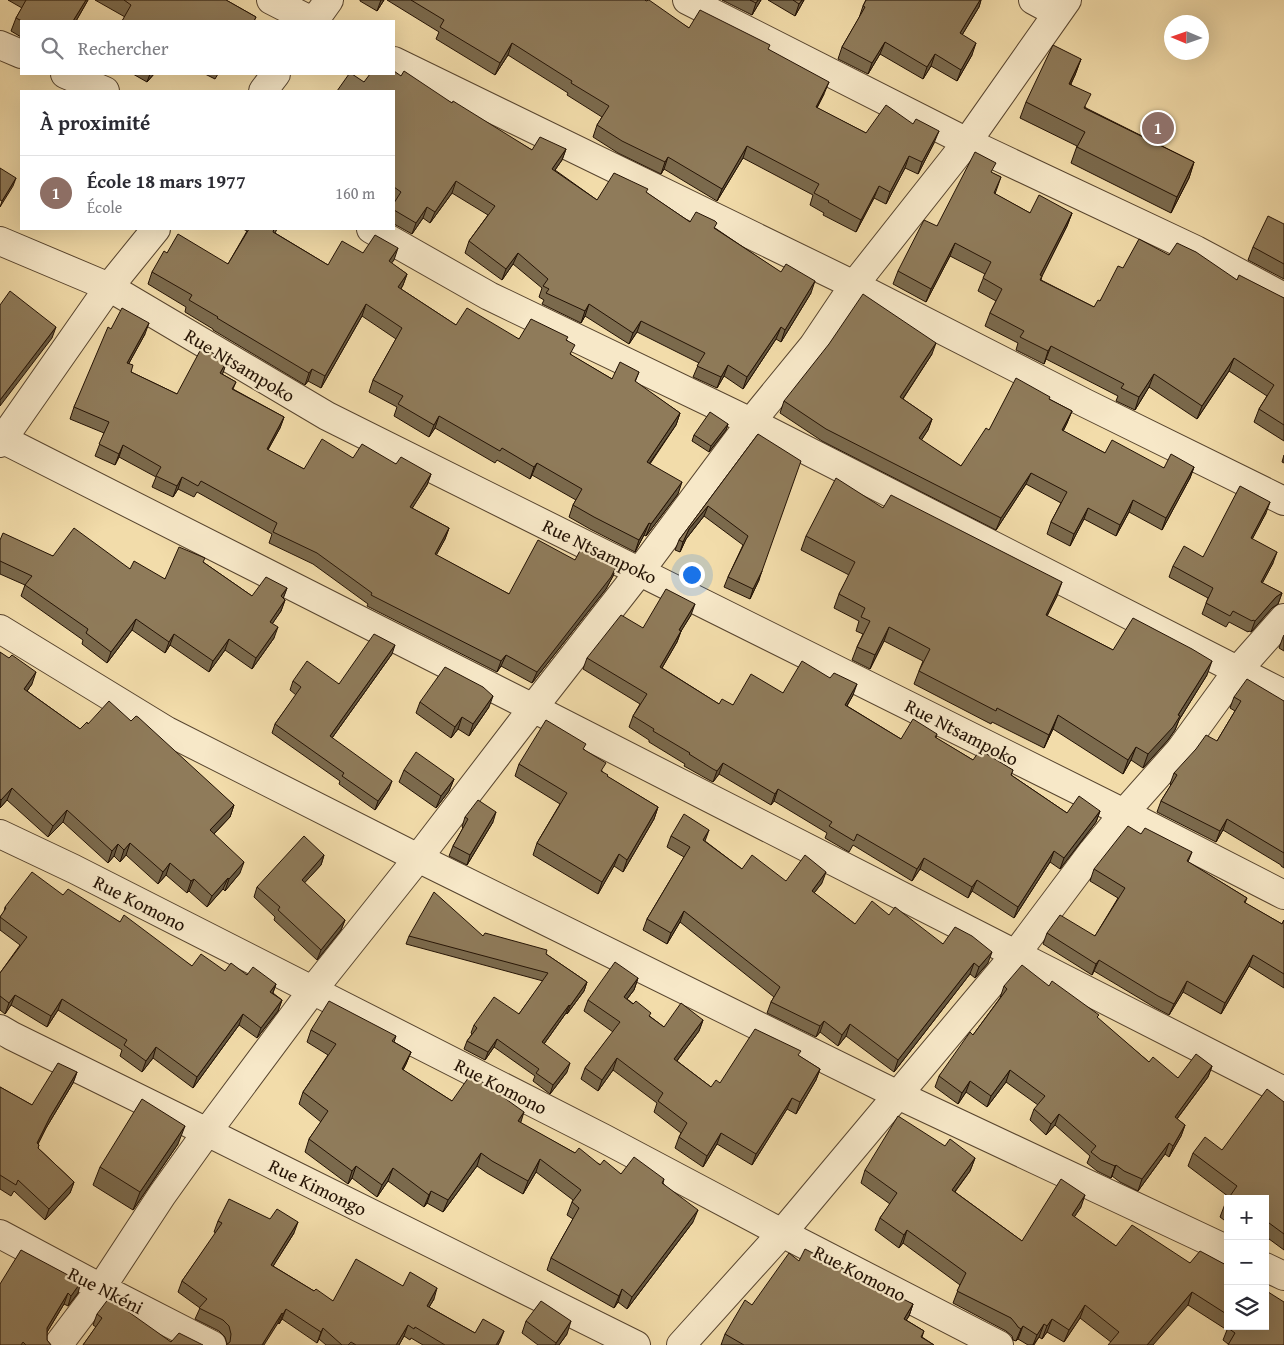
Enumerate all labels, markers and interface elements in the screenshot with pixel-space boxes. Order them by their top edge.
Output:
north arrow [1164,15,1209,60]
search box [20,20,395,75]
icon: search [38,34,66,62]
text: Rechercher [78,34,169,62]
text: À proximité [40,107,150,138]
pin: 1 [1142,109,1174,147]
text: École 18 mars 1977 [87,167,246,195]
text: 1 [52,181,60,205]
text: 160 m [335,181,375,205]
text: École [87,195,122,219]
street label: Rue Ntsampoko [179,321,301,409]
street label: Rue Ntsampoko [538,511,662,591]
your location [679,562,705,588]
street label: Rue Ntsampoko [900,691,1024,773]
street label: Rue Komono [89,868,191,938]
street label: Rue Komono [450,1051,552,1121]
street label: Rue Kimongo [264,1151,372,1223]
map controls [1224,1195,1269,1330]
button: + [1224,1195,1269,1240]
street label: Rue Komono [809,1238,911,1308]
button: − [1224,1240,1269,1285]
street label: Rue Nkéni [63,1259,149,1321]
button: layers [1224,1285,1269,1330]

